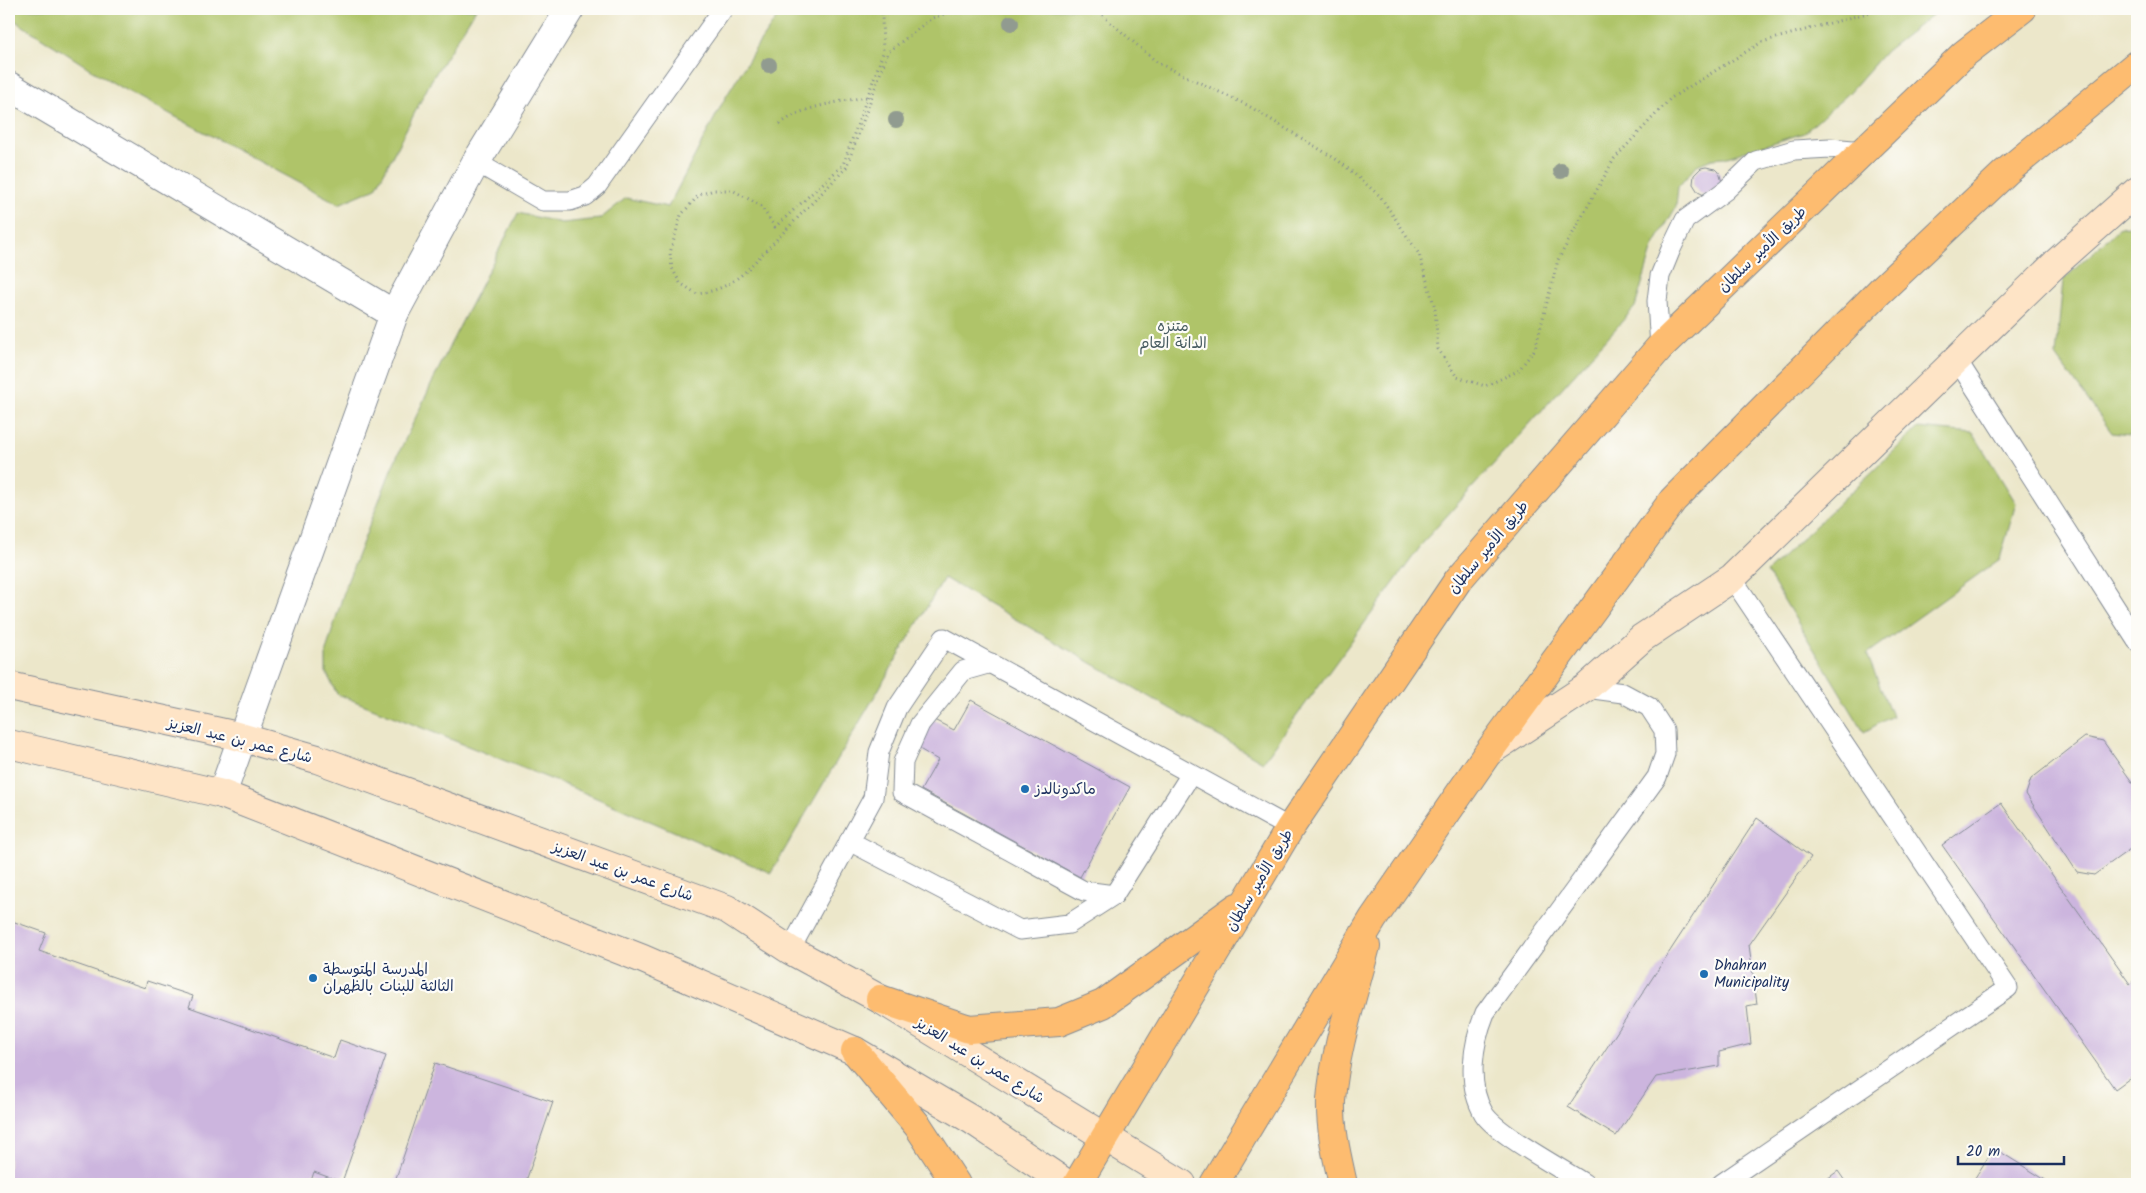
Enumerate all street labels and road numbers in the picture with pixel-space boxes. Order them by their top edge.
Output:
street label: طريق الأمير سلطان [1713,201,1813,299]
street label: طريق الأمير سلطان [1442,496,1535,600]
street label: شارع عمر بن عبد العزيز [163,711,315,771]
street label: طريق الأمير سلطان [1220,825,1300,936]
street label: شارع عمر بن عبد العزيز [547,835,696,909]
street label: شارع عمر بن عبد العزيز [909,1010,1049,1110]

